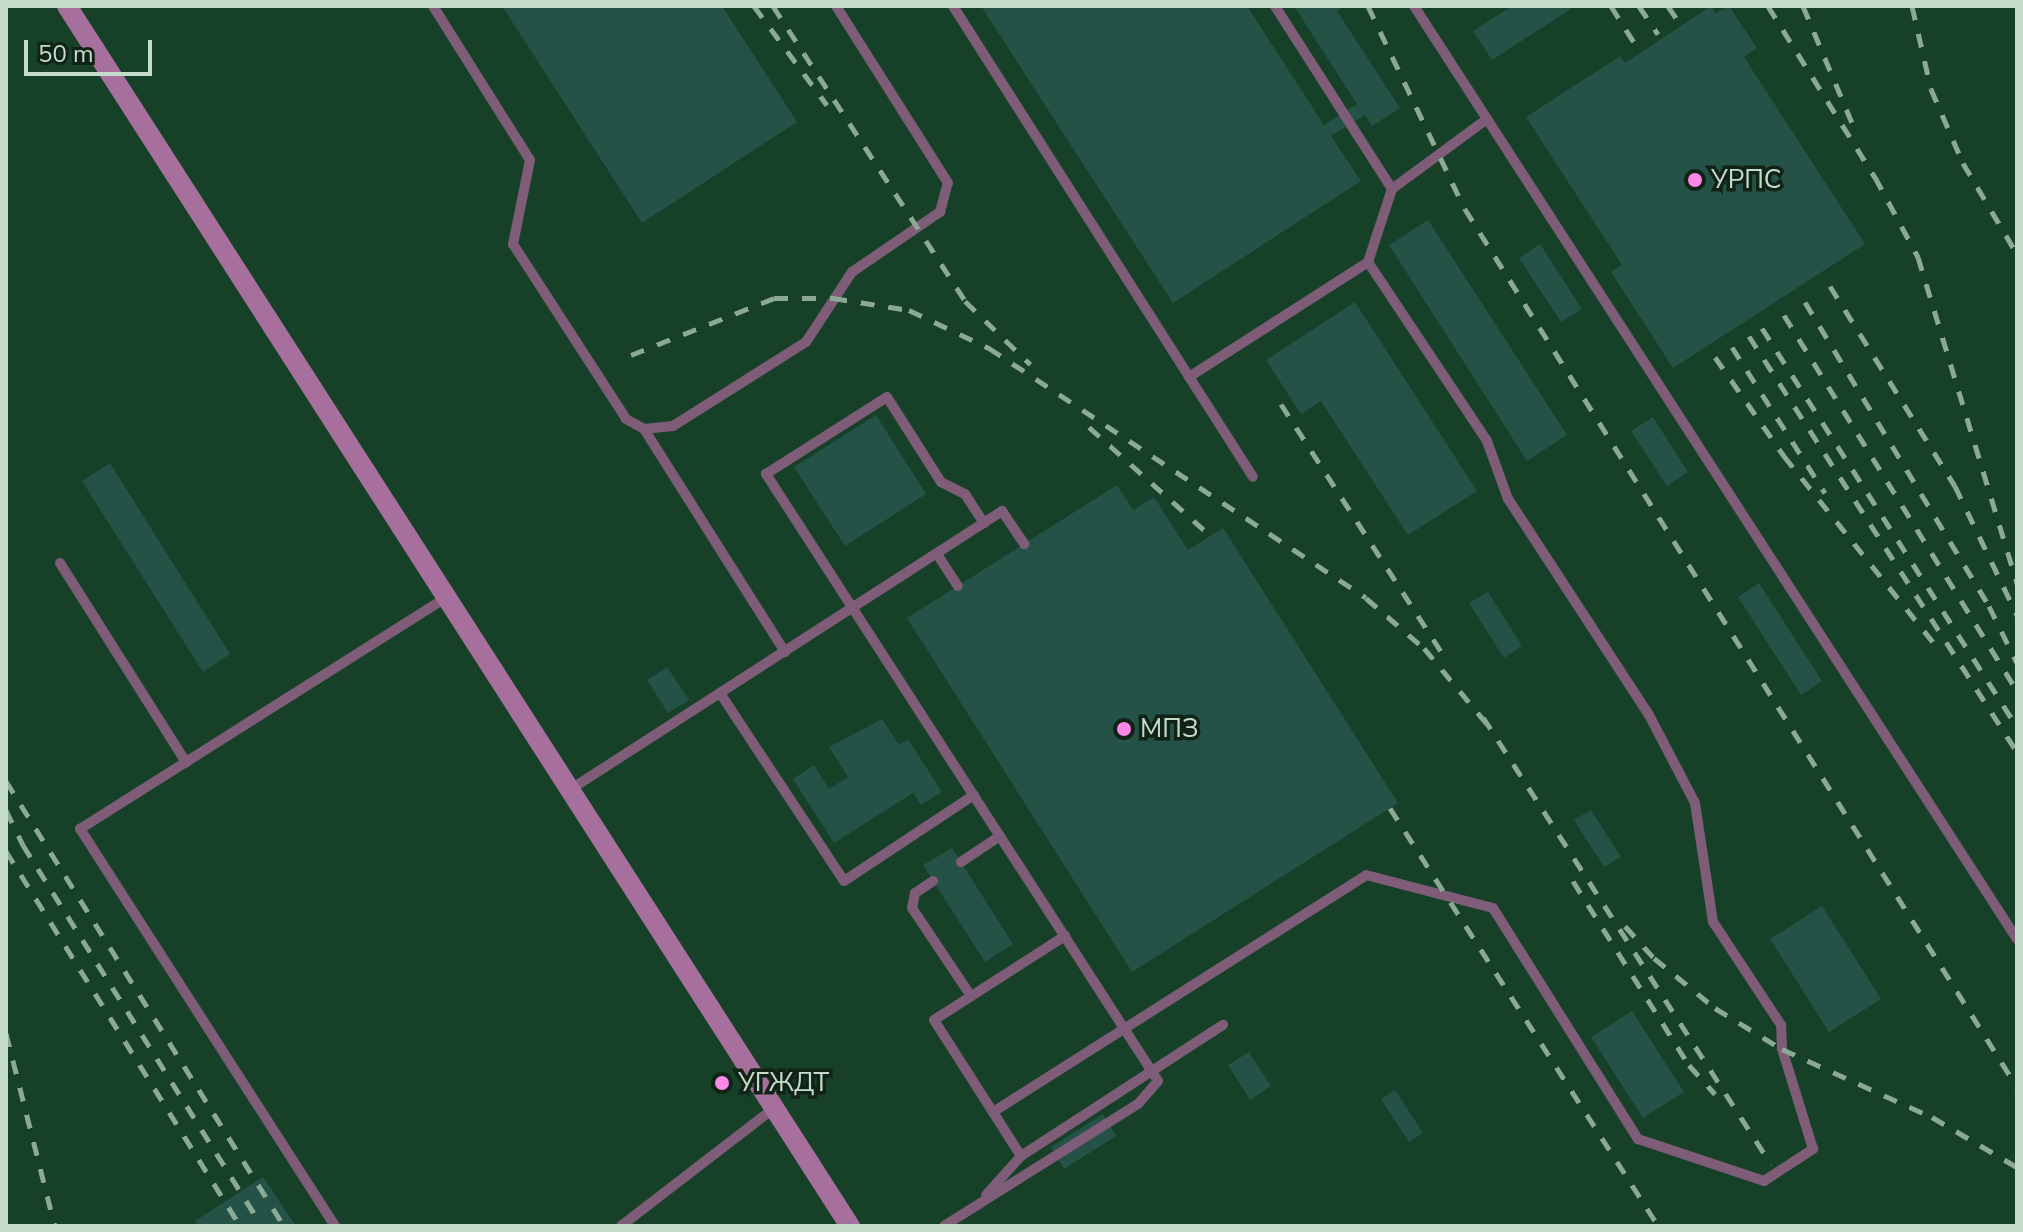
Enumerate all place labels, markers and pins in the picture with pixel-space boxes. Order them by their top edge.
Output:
place label: УРПС [1711,164,1781,196]
marker: УРПС [1686,171,1704,189]
place label: МПЗ [1140,713,1199,745]
marker: МПЗ [1115,720,1133,738]
place label: УГЖДТ [738,1067,829,1099]
marker: УГЖДТ [713,1074,731,1092]

